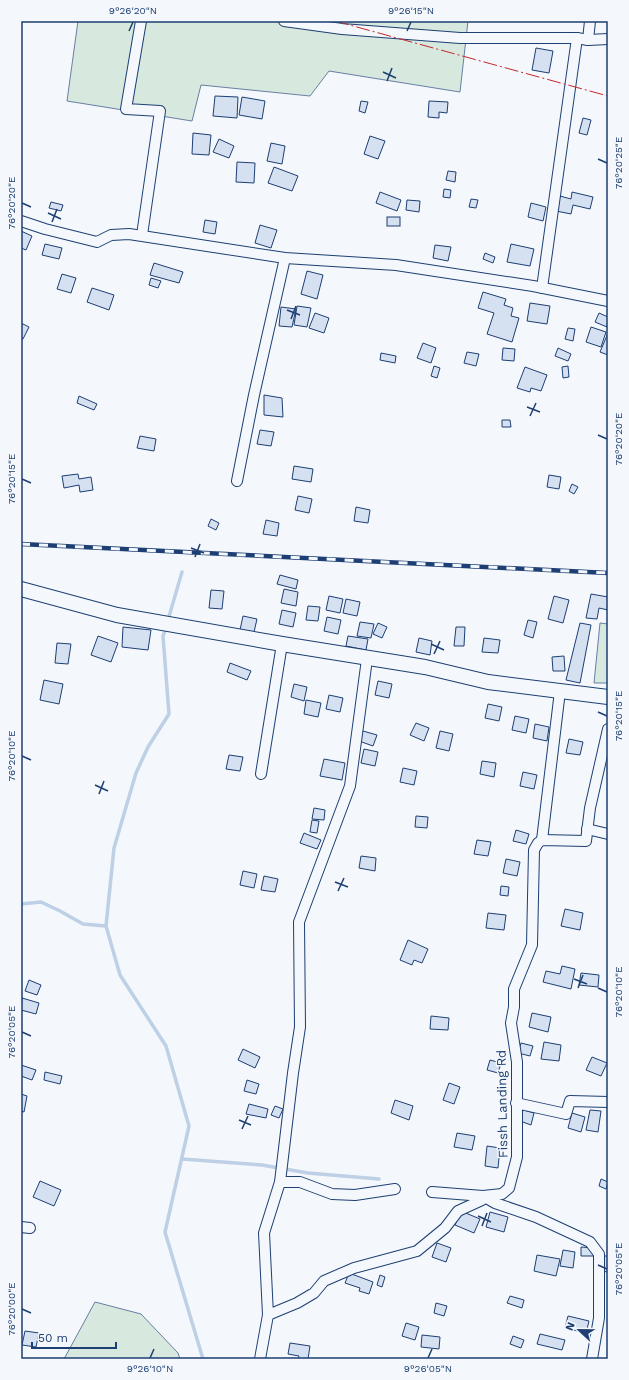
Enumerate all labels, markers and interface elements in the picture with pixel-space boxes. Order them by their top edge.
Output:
text: 9°26'20"N [109,5,157,16]
text: 9°26'15"N [388,5,434,16]
text: 76°20'25"E [613,137,624,189]
text: 76°20'20"E [6,177,17,229]
text: 76°20'20"E [613,413,624,465]
text: 76°20'15"E [6,454,17,504]
text: 76°20'15"E [613,691,624,741]
text: 76°20'10"E [6,730,17,782]
text: 76°20'10"E [613,966,624,1018]
text: 76°20'05"E [6,1006,17,1058]
street label: Fissh Landing Rd [494,1050,510,1158]
text: 76°20'05"E [613,1243,624,1295]
text: 76°20'00"E [6,1282,17,1336]
north arrow [559,1310,599,1350]
text: N [563,1320,578,1333]
scale bar [32,1324,116,1350]
text: 50 m [38,1331,68,1345]
text: 9°26'10"N [127,1363,173,1374]
text: 9°26'05"N [404,1363,452,1374]

